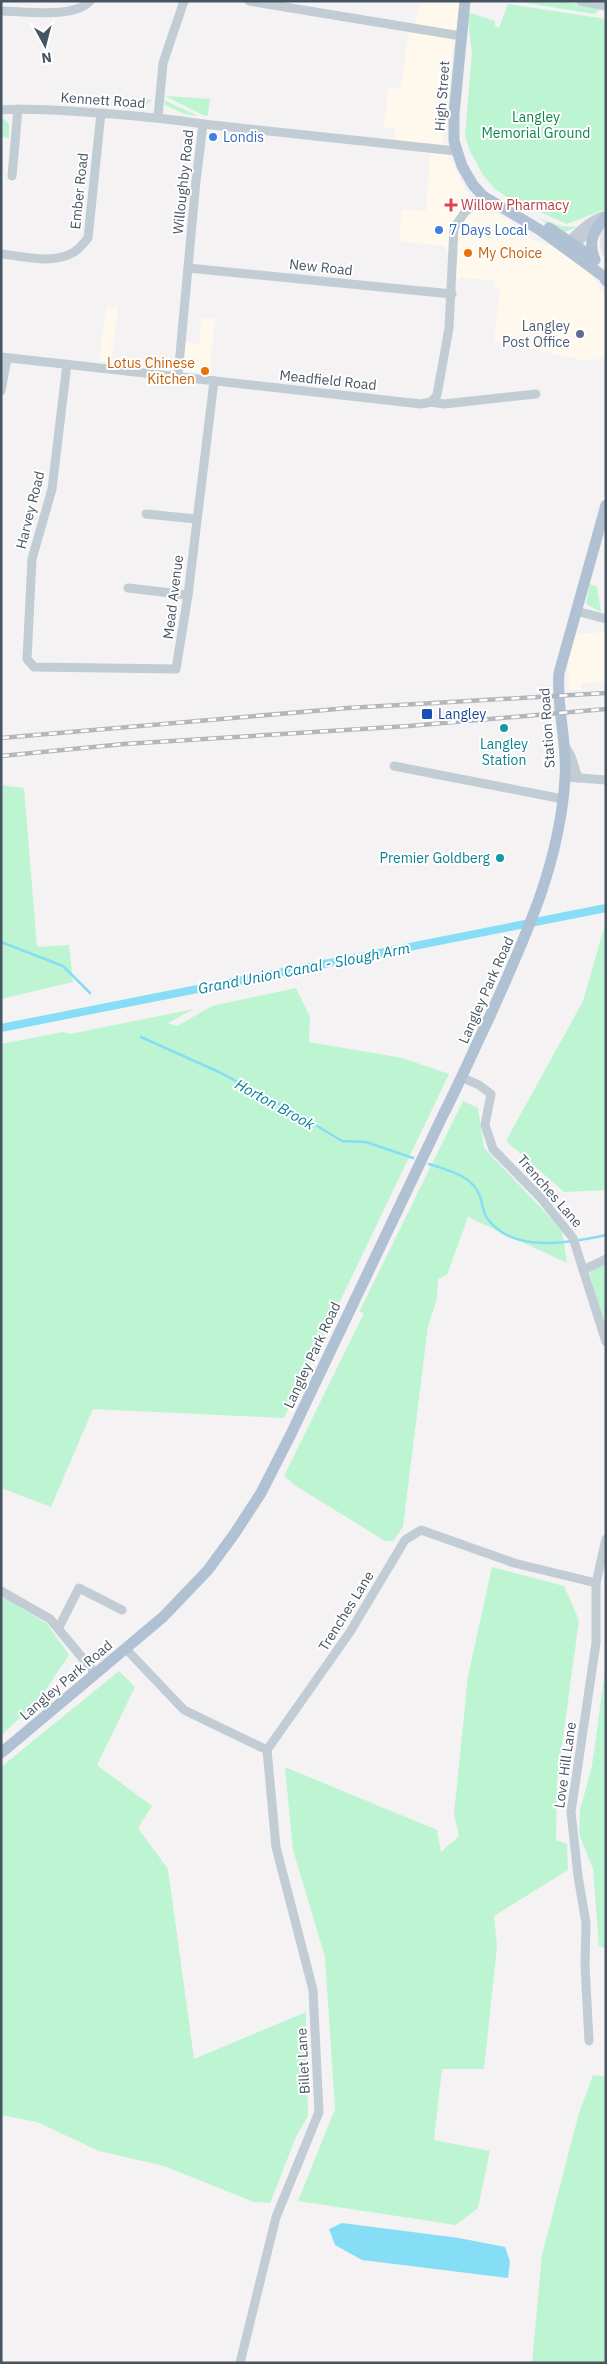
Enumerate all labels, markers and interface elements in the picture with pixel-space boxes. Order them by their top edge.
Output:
north arrow [20,20,70,70]
text: N [40,48,53,67]
street label: High Street [431,60,453,132]
street label: Kennett Road [60,88,146,112]
park label: Langley Memorial Ground [481,108,591,142]
place label: Londis [223,128,264,146]
street label: Willoughby Road [169,129,197,235]
marker: Londis [207,131,219,143]
street label: Ember Road [66,152,92,230]
place label: Willow Pharmacy [461,196,569,214]
marker: Willow Pharmacy [445,199,457,211]
place label: 7 Days Local [449,221,528,239]
marker: 7 Days Local [433,224,445,236]
place label: My Choice [478,244,543,262]
marker: My Choice [462,247,474,259]
street label: New Road [288,255,354,279]
place label: Langley Post Office [502,317,570,351]
marker: Langley Post Office [574,328,586,340]
place label: Lotus Chinese Kitchen [107,354,195,388]
marker: Lotus Chinese Kitchen [199,365,211,377]
street label: Meadfield Road [278,366,378,394]
street label: Harvey Road [12,469,48,551]
street label: Mead Avenue [159,554,187,640]
street label: Station Road [535,687,559,769]
place label: Langley [438,705,486,723]
marker: Langley [420,707,434,721]
marker: Langley Station [498,722,510,734]
place label: Langley Station [480,735,528,769]
place label: Premier Goldberg [380,849,491,867]
marker: Premier Goldberg [494,852,506,864]
street label: Langley Park Road [454,934,518,1046]
water label: Grand Union Canal - Slough Arm [196,938,412,998]
water label: Horton Brook [232,1074,318,1134]
street label: Trenches Lane [513,1151,587,1231]
street label: Langley Park Road [279,1299,345,1411]
street label: Trenches Lane [314,1567,378,1654]
street label: Langley Park Road [16,1636,116,1724]
street label: Love Hill Lane [550,1720,580,1809]
street label: Billet Lane [292,2027,314,2095]

